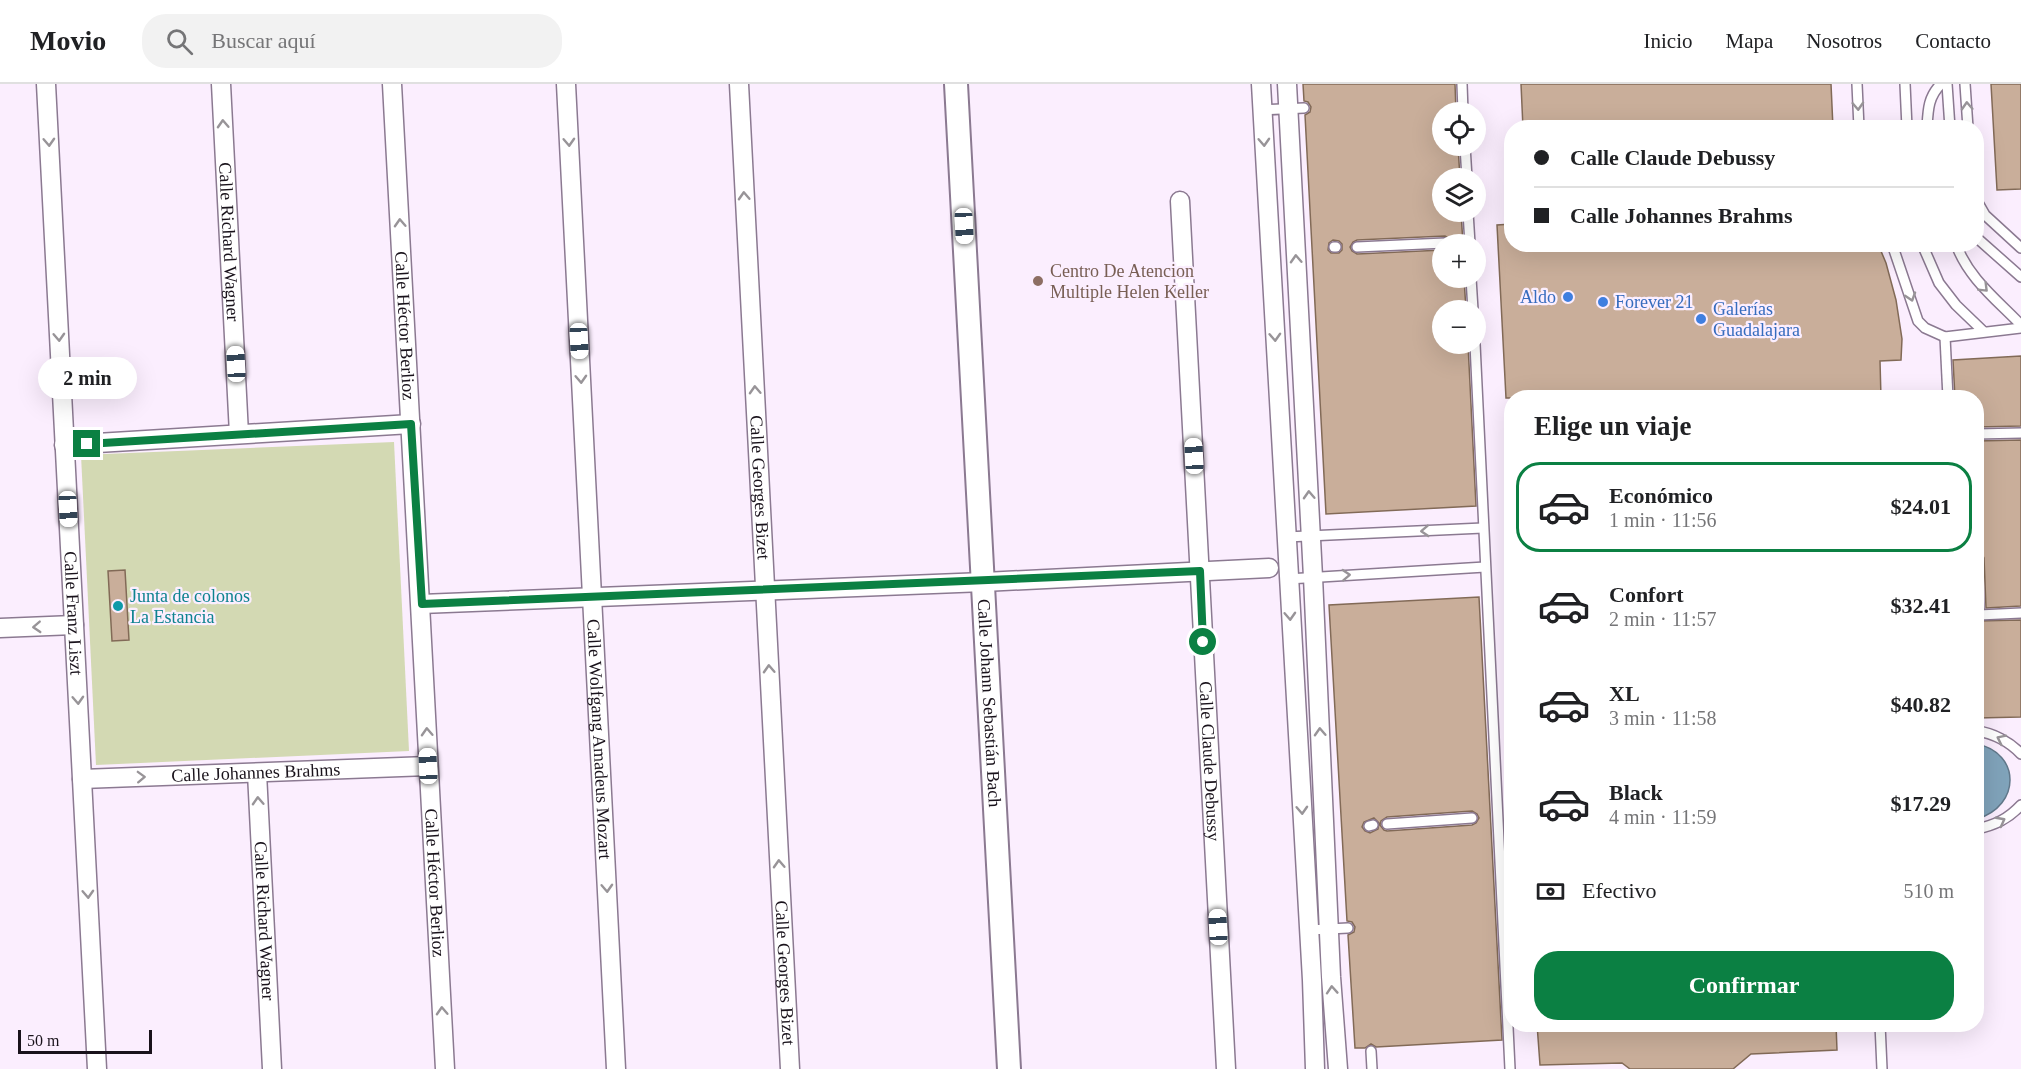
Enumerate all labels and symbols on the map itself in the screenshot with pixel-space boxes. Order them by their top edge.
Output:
one-way arrow [1851,101,1864,110]
one-way arrow [1960,101,1973,110]
one-way arrow [217,120,230,129]
one-way arrow [43,138,56,147]
one-way arrow [562,138,575,147]
one-way arrow [1258,138,1271,147]
street label: Calle Richard Wagner [215,162,243,322]
one-way arrow [738,191,751,200]
car [954,208,974,244]
one-way arrow [394,218,407,227]
street label: Calle Héctor Berlioz [391,251,419,401]
one-way arrow [1289,254,1302,263]
place label: Centro De Atencion Multiple Helen Keller [1050,261,1209,302]
marker: Centro De Atencion Multiple Helen Keller [1031,274,1045,288]
one-way arrow [1977,280,1988,291]
place label: Aldo [1520,287,1556,307]
marker: Aldo [1561,290,1575,304]
one-way arrow [1904,291,1916,302]
place label: Forever 21 [1615,292,1693,312]
marker: Forever 21 [1596,295,1610,309]
place label: Galerías Guadalajara [1713,299,1800,340]
marker: Galerías Guadalajara [1694,312,1708,326]
car [569,323,589,359]
one-way arrow [52,333,65,342]
one-way arrow [1268,333,1281,342]
car [226,346,246,382]
callout: 2 min [38,357,136,399]
one-way arrow [575,375,588,384]
one-way arrow [748,386,761,395]
street label: Calle Georges Bizet [746,415,774,560]
route end [73,430,100,457]
car [1184,438,1204,474]
car [58,491,78,527]
one-way arrow [1302,491,1315,500]
one-way arrow [1420,524,1429,537]
street label: Calle Franz Liszt [60,551,87,676]
one-way arrow [1342,569,1351,582]
place label: Junta de colonos La Estancia [130,586,250,627]
street label: Calle Johann Sebastián Bach [974,598,1005,808]
marker: Junta de colonos La Estancia [111,599,125,613]
one-way arrow [1284,611,1297,620]
street label: Calle Wolfgang Amadeus Mozart [583,618,615,860]
one-way arrow [33,620,42,633]
route start [1189,628,1216,655]
one-way arrow [763,665,776,674]
street label: Calle Claude Debussy [1195,681,1224,842]
one-way arrow [72,695,85,704]
one-way arrow [420,727,433,736]
one-way arrow [1314,727,1327,736]
one-way arrow [1996,735,2007,747]
car [418,748,438,784]
street label: Calle Johannes Brahms [171,759,341,786]
one-way arrow [136,771,145,784]
one-way arrow [252,796,265,805]
one-way arrow [1295,806,1308,815]
street label: Calle Héctor Berlioz [421,808,449,958]
one-way arrow [1995,816,2006,828]
street label: Calle Richard Wagner [250,841,279,1001]
one-way arrow [773,859,786,868]
one-way arrow [601,884,614,893]
one-way arrow [82,890,95,899]
street label: Calle Georges Bizet [771,900,799,1046]
car [1208,909,1228,945]
one-way arrow [1326,985,1339,994]
one-way arrow [435,1006,448,1015]
scale bar [18,1027,152,1054]

